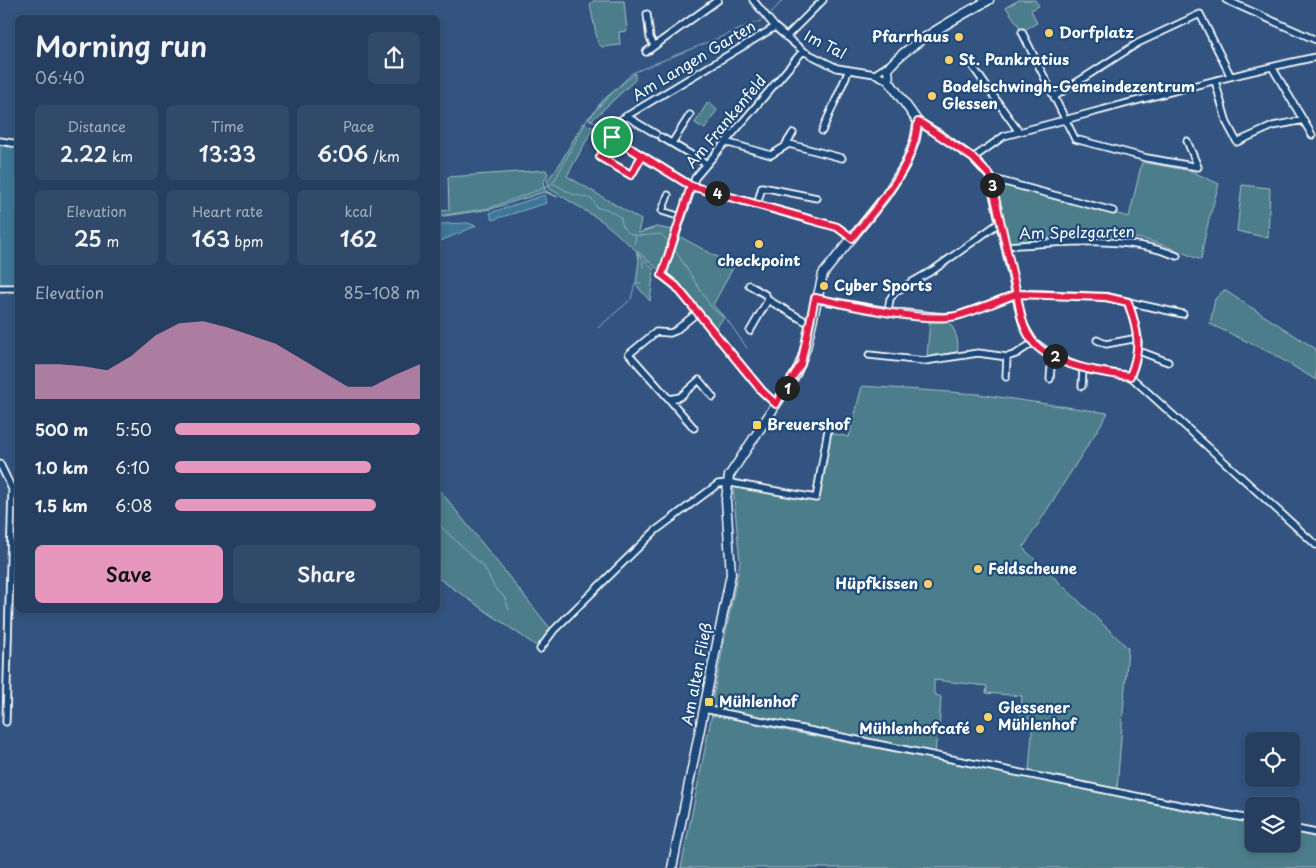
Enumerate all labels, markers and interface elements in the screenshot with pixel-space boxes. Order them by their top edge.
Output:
street label: Am Langen Garten [627,14,759,106]
place label: Dorfplatz [1059,20,1134,43]
street label: Im Tal [801,23,851,64]
text: Morning run [35,24,207,67]
place label: Pfarrhaus [872,24,949,47]
marker: Dorfplatz [1043,27,1055,39]
marker: Pfarrhaus [953,31,965,43]
button: share [368,32,420,84]
place label: St. Pankratius [959,47,1069,70]
marker: St. Pankratius [943,54,955,66]
text: 06:40 [35,65,85,89]
street label: Am Frankenfeld [679,69,771,173]
place label: Bodelschwingh-Gemeindezentrum Glessen [942,74,1195,114]
marker: Bodelschwingh-Gemeindezentrum Glessen [926,90,938,102]
text: Distance [67,116,126,137]
text: Time [211,116,244,137]
text: Pace [343,116,374,137]
pin [591,116,633,158]
icon: arrive [598,123,626,151]
text: 2.22 [60,137,107,169]
text: 13:33 [199,137,256,169]
text: 6:06 [317,137,368,169]
text: km [107,146,133,167]
text: /km [368,146,400,167]
pin: 3 [980,172,1004,198]
text: 3 [988,175,997,196]
pin: 4 [704,180,730,206]
text: 4 [713,183,722,204]
text: Elevation [66,201,127,222]
text: Heart rate [192,201,263,222]
text: kcal [345,201,372,222]
street label: Am Spelzgarten [1019,219,1135,244]
text: 25 [74,222,102,254]
text: 163 [191,222,230,254]
text: 162 [340,222,377,254]
text: m [102,231,119,252]
text: bpm [230,231,264,252]
marker: checkpoint [753,238,765,250]
place label: checkpoint [718,248,800,271]
place label: Cyber Sports [834,273,932,296]
text: Elevation [35,280,104,304]
text: 85–108 m [344,280,420,304]
marker: Cyber Sports [818,280,830,292]
pin: 2 [1042,344,1068,368]
text: 2 [1051,346,1060,367]
pin: 1 [774,376,800,400]
text: 1 [784,378,791,399]
place label: Breuershof [767,412,851,435]
text: 500 m [35,417,88,441]
text: 5:50 [115,417,152,441]
marker: Breuershof [751,419,763,431]
text: 1.0 km [35,455,88,479]
text: 6:10 [115,455,150,479]
text: 1.5 km [35,493,88,517]
text: 6:08 [115,493,152,517]
button: Save [35,545,223,603]
button: Share [233,545,420,603]
place label: Feldscheune [988,556,1077,579]
marker: Feldscheune [972,563,984,575]
place label: Hüpfkissen [836,571,918,594]
marker: Hüpfkissen [922,578,934,590]
street label: Am alten Fließ [674,620,717,727]
place label: Mühlenhof [719,689,799,712]
place label: Glessener Mühlenhof [998,695,1078,735]
marker: Mühlenhof [703,696,715,708]
marker: Glessener Mühlenhof [982,711,994,723]
place label: Mühlenhofcafé [859,716,970,739]
marker: Mühlenhofcafé [974,723,986,735]
map controls [1245,732,1300,852]
button: locate [1245,732,1300,787]
button: layers [1245,797,1300,852]

